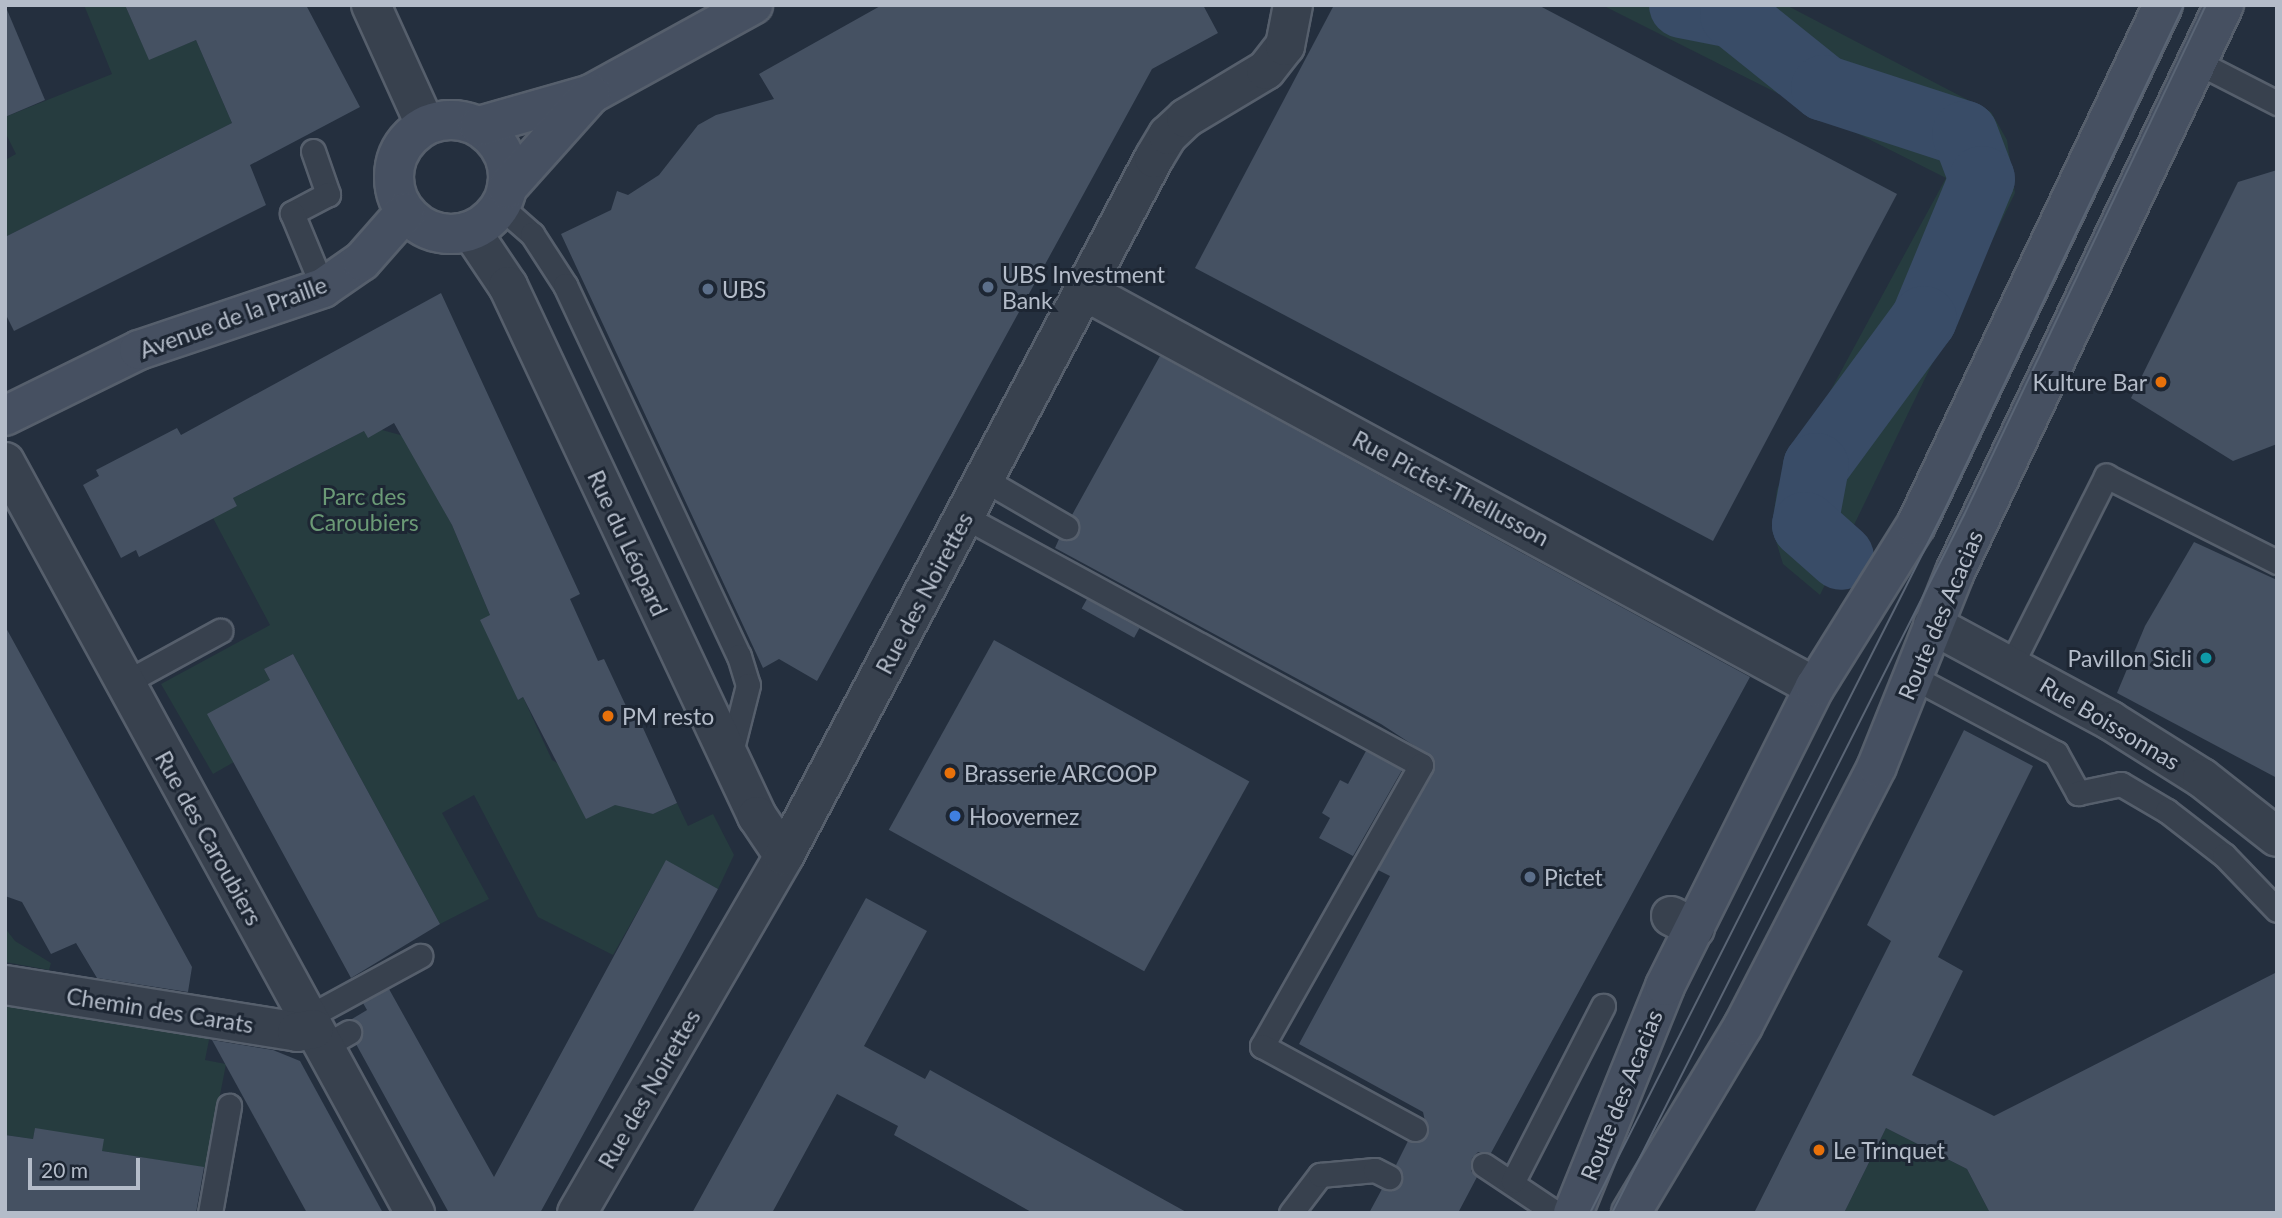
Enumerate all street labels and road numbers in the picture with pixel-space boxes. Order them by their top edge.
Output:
street label: Avenue de la Praille [136,270,330,364]
street label: Rue Pictet-Thellusson [1348,425,1554,551]
street label: Rue du Léopard [582,466,674,620]
street label: Rue des Noirettes [870,507,978,679]
street label: Route des Acacias [1892,526,1988,704]
street label: Rue Boissonnas [2035,670,2185,776]
street label: Rue des Caroubiers [150,746,268,930]
street label: Chemin des Carats [65,982,255,1038]
street label: Rue des Noirettes [592,1005,706,1173]
street label: Route des Acacias [1574,1005,1668,1185]

